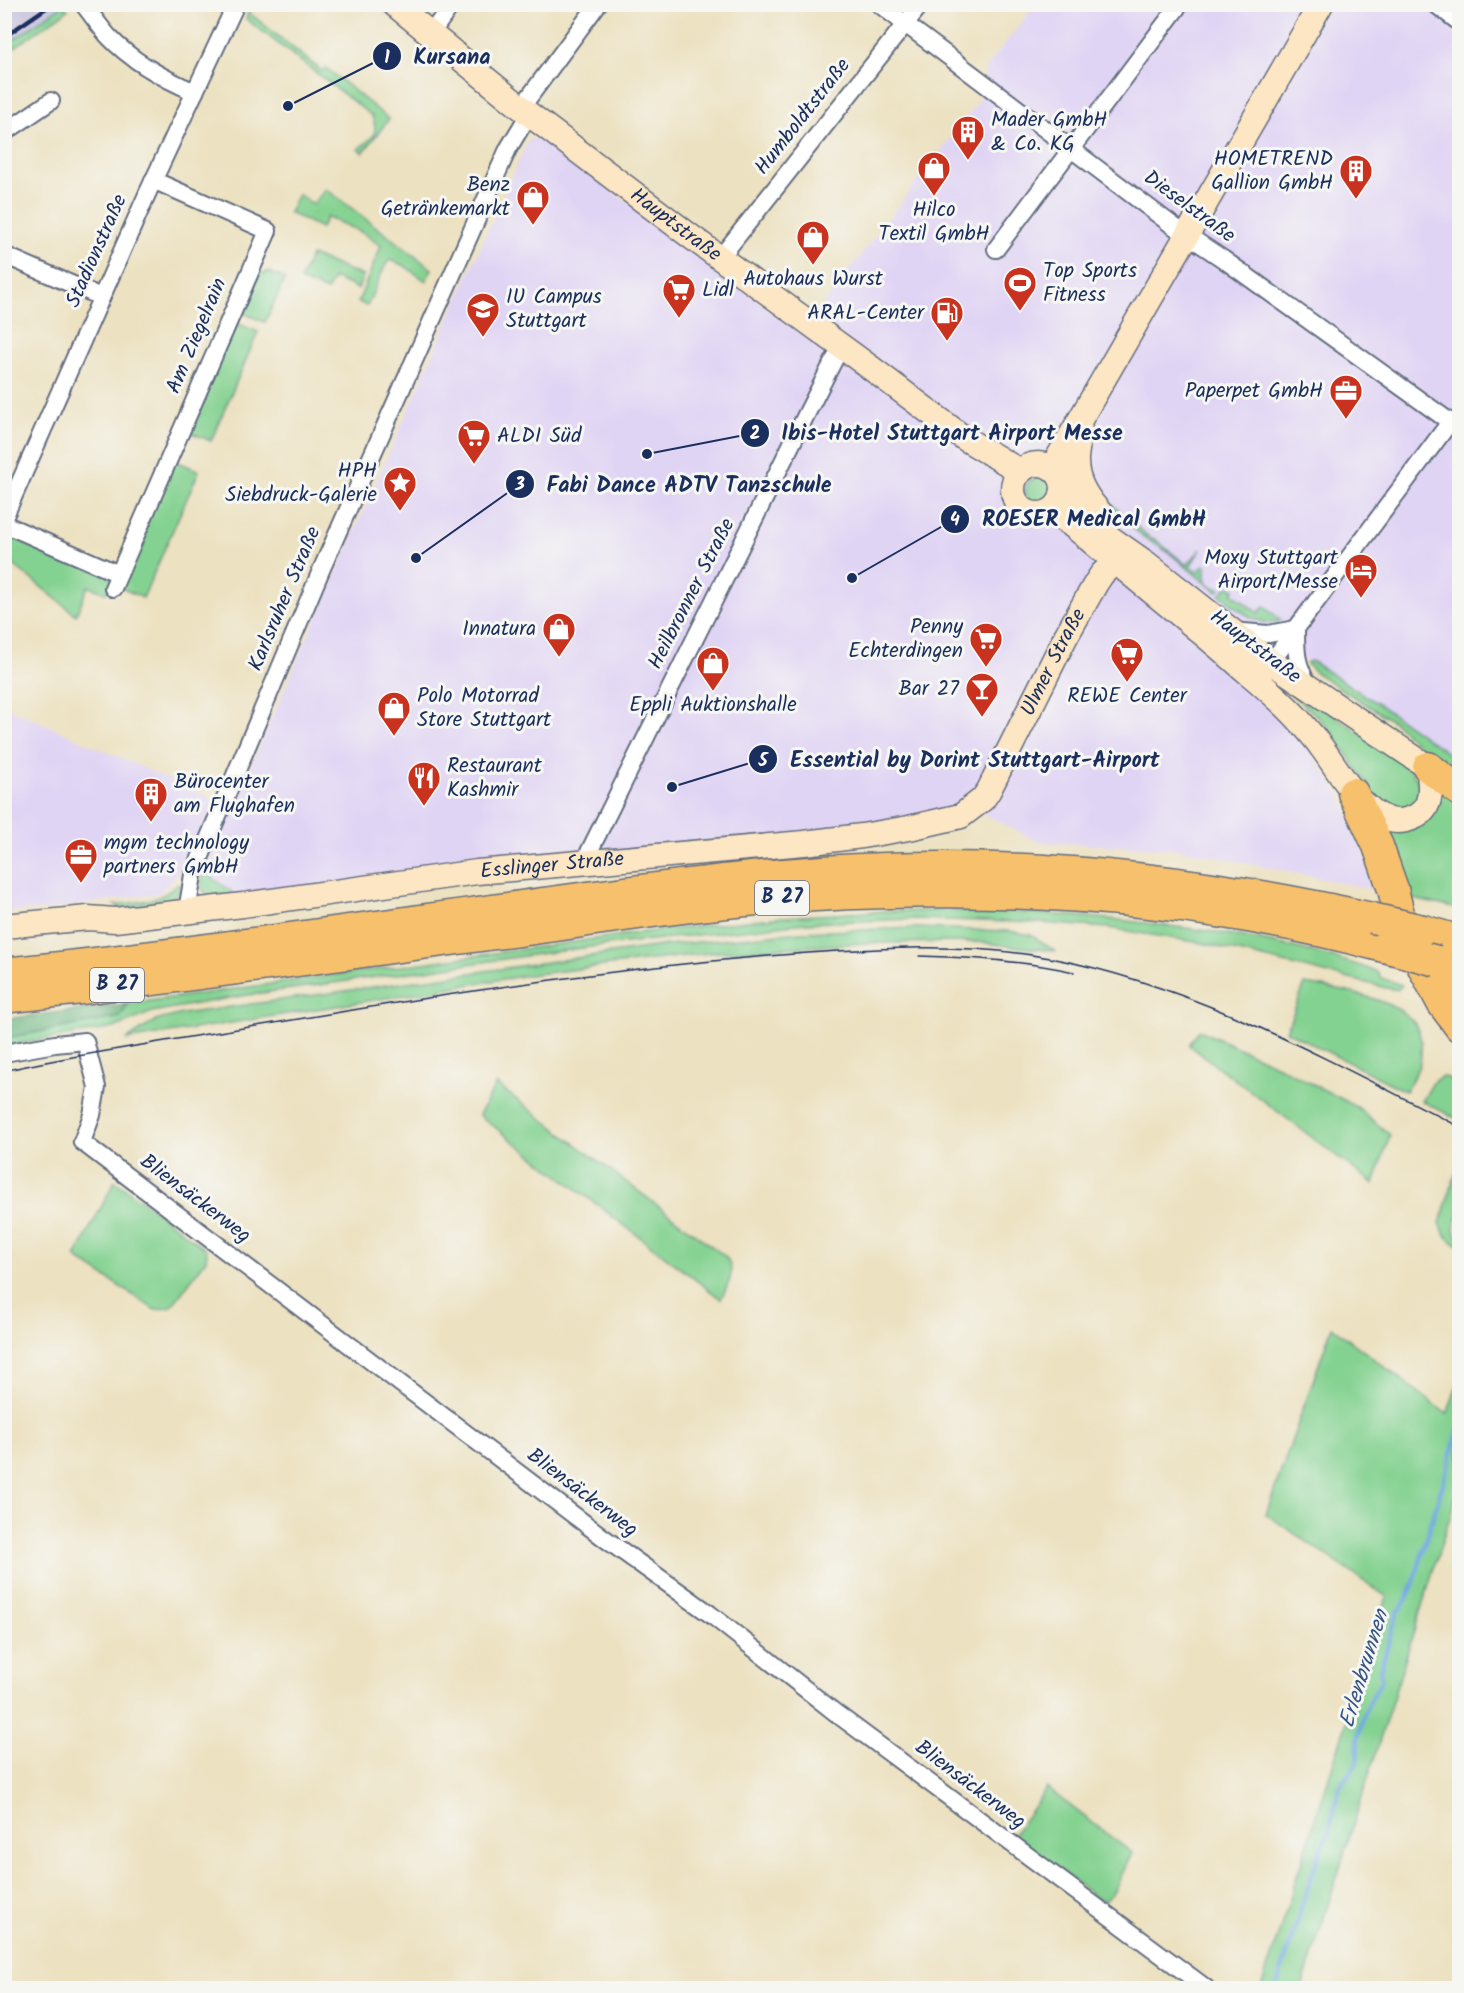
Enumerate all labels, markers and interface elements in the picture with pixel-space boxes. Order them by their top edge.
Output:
callout: Kursana [372,36,503,76]
text: Kursana [414,41,490,76]
text: 1 [384,44,390,73]
street label: Humboldtstraße [747,51,860,183]
place label: Mader GmbH & Co. KG [991,104,1107,161]
building icon: Mader GmbH & Co. KG [950,114,986,161]
place label: HOMETREND Gallion GmbH [1211,143,1333,200]
shop icon: Hilco Textil GmbH [916,150,952,197]
building icon: HOMETREND Gallion GmbH [1338,153,1374,200]
street label: Dieselstraße [1136,162,1242,252]
place label: Benz Getränkemarkt [381,169,511,226]
shop icon: Benz Getränkemarkt [515,179,551,226]
street label: Hauptstraße [623,179,729,271]
street label: Stadionstraße [57,189,137,313]
place label: Hilco Textil GmbH [879,194,990,251]
shop icon: Autohaus Wurst [795,219,831,266]
place label: Top Sports Fitness [1043,255,1137,312]
place label: Autohaus Wurst [743,263,884,296]
sports icon: Top Sports Fitness [1002,265,1038,312]
supermarket icon: Lidl [661,272,697,319]
street label: Am Ziegelrain [158,273,236,399]
place label: Lidl [702,274,734,307]
place label: IU Campus Stuttgart [506,281,602,338]
school or university icon: IU Campus Stuttgart [465,291,501,338]
fuel station icon: ARAL-Center [929,295,965,342]
place label: ARAL-Center [807,297,925,330]
office icon: Paperpet GmbH [1328,373,1364,420]
place label: Paperpet GmbH [1185,375,1323,408]
callout: Ibis-Hotel Stuttgart Airport Messe [740,413,1135,453]
text: Ibis-Hotel Stuttgart Airport Messe [781,417,1123,452]
supermarket icon: ALDI Süd [456,418,492,465]
place label: ALDI Süd [497,420,582,453]
text: 2 [750,420,760,449]
place label: HPH Siebdruck-Galerie [225,455,378,512]
callout: Fabi Dance ADTV Tanzschule [505,464,844,504]
place icon: HPH Siebdruck-Galerie [382,465,418,512]
text: Fabi Dance ADTV Tanzschule [546,469,832,504]
text: 3 [514,471,525,500]
callout: ROESER Medical GmbH [940,499,1218,539]
text: ROESER Medical GmbH [982,503,1206,538]
text: 4 [950,506,960,535]
street label: Heilbronner Straße [640,512,745,676]
street label: Karlsruher Straße [240,521,331,676]
place label: Moxy Stuttgart Airport/Messe [1204,542,1339,599]
hotel icon: Moxy Stuttgart Airport/Messe [1343,552,1379,599]
street label: Hauptstraße [1202,601,1308,693]
street label: Ulmer Straße [1012,602,1095,722]
shop icon: Innatura [541,611,577,658]
place label: Penny Echterdingen [848,611,963,668]
place label: Innatura [462,613,536,646]
supermarket icon: Penny Echterdingen [968,621,1004,668]
supermarket icon: REWE Center [1109,636,1145,683]
shop icon: Eppli Auktionshalle [695,645,731,692]
bar icon: Bar 27 [964,671,1000,718]
place label: Bar 27 [899,673,960,706]
place label: Polo Motorrad Store Stuttgart [417,680,552,737]
place label: REWE Center [1067,680,1188,713]
place label: Eppli Auktionshalle [629,689,797,722]
shop icon: Polo Motorrad Store Stuttgart [376,690,412,737]
callout: Essential by Dorint Stuttgart-Airport [748,739,1171,779]
text: Essential by Dorint Stuttgart-Airport [790,744,1161,779]
text: 5 [757,747,769,776]
place label: Restaurant Kashmir [447,750,543,807]
restaurant icon: Restaurant Kashmir [406,760,442,807]
place label: Bürocenter am Flughafen [174,766,295,823]
building icon: Bürocenter am Flughafen [133,776,169,823]
place label: mgm technology partners GmbH [103,827,249,884]
office icon: mgm technology partners GmbH [63,837,99,884]
street label: Esslinger Straße [479,842,626,888]
road number: B 27 [755,881,809,915]
road number: B 27 [90,968,144,1002]
street label: Bliensäckerweg [132,1146,258,1252]
street label: Bliensäckerweg [519,1440,645,1546]
water label: Erlenbrunnen [1330,1604,1400,1732]
street label: Bliensäckerweg [907,1732,1033,1838]

